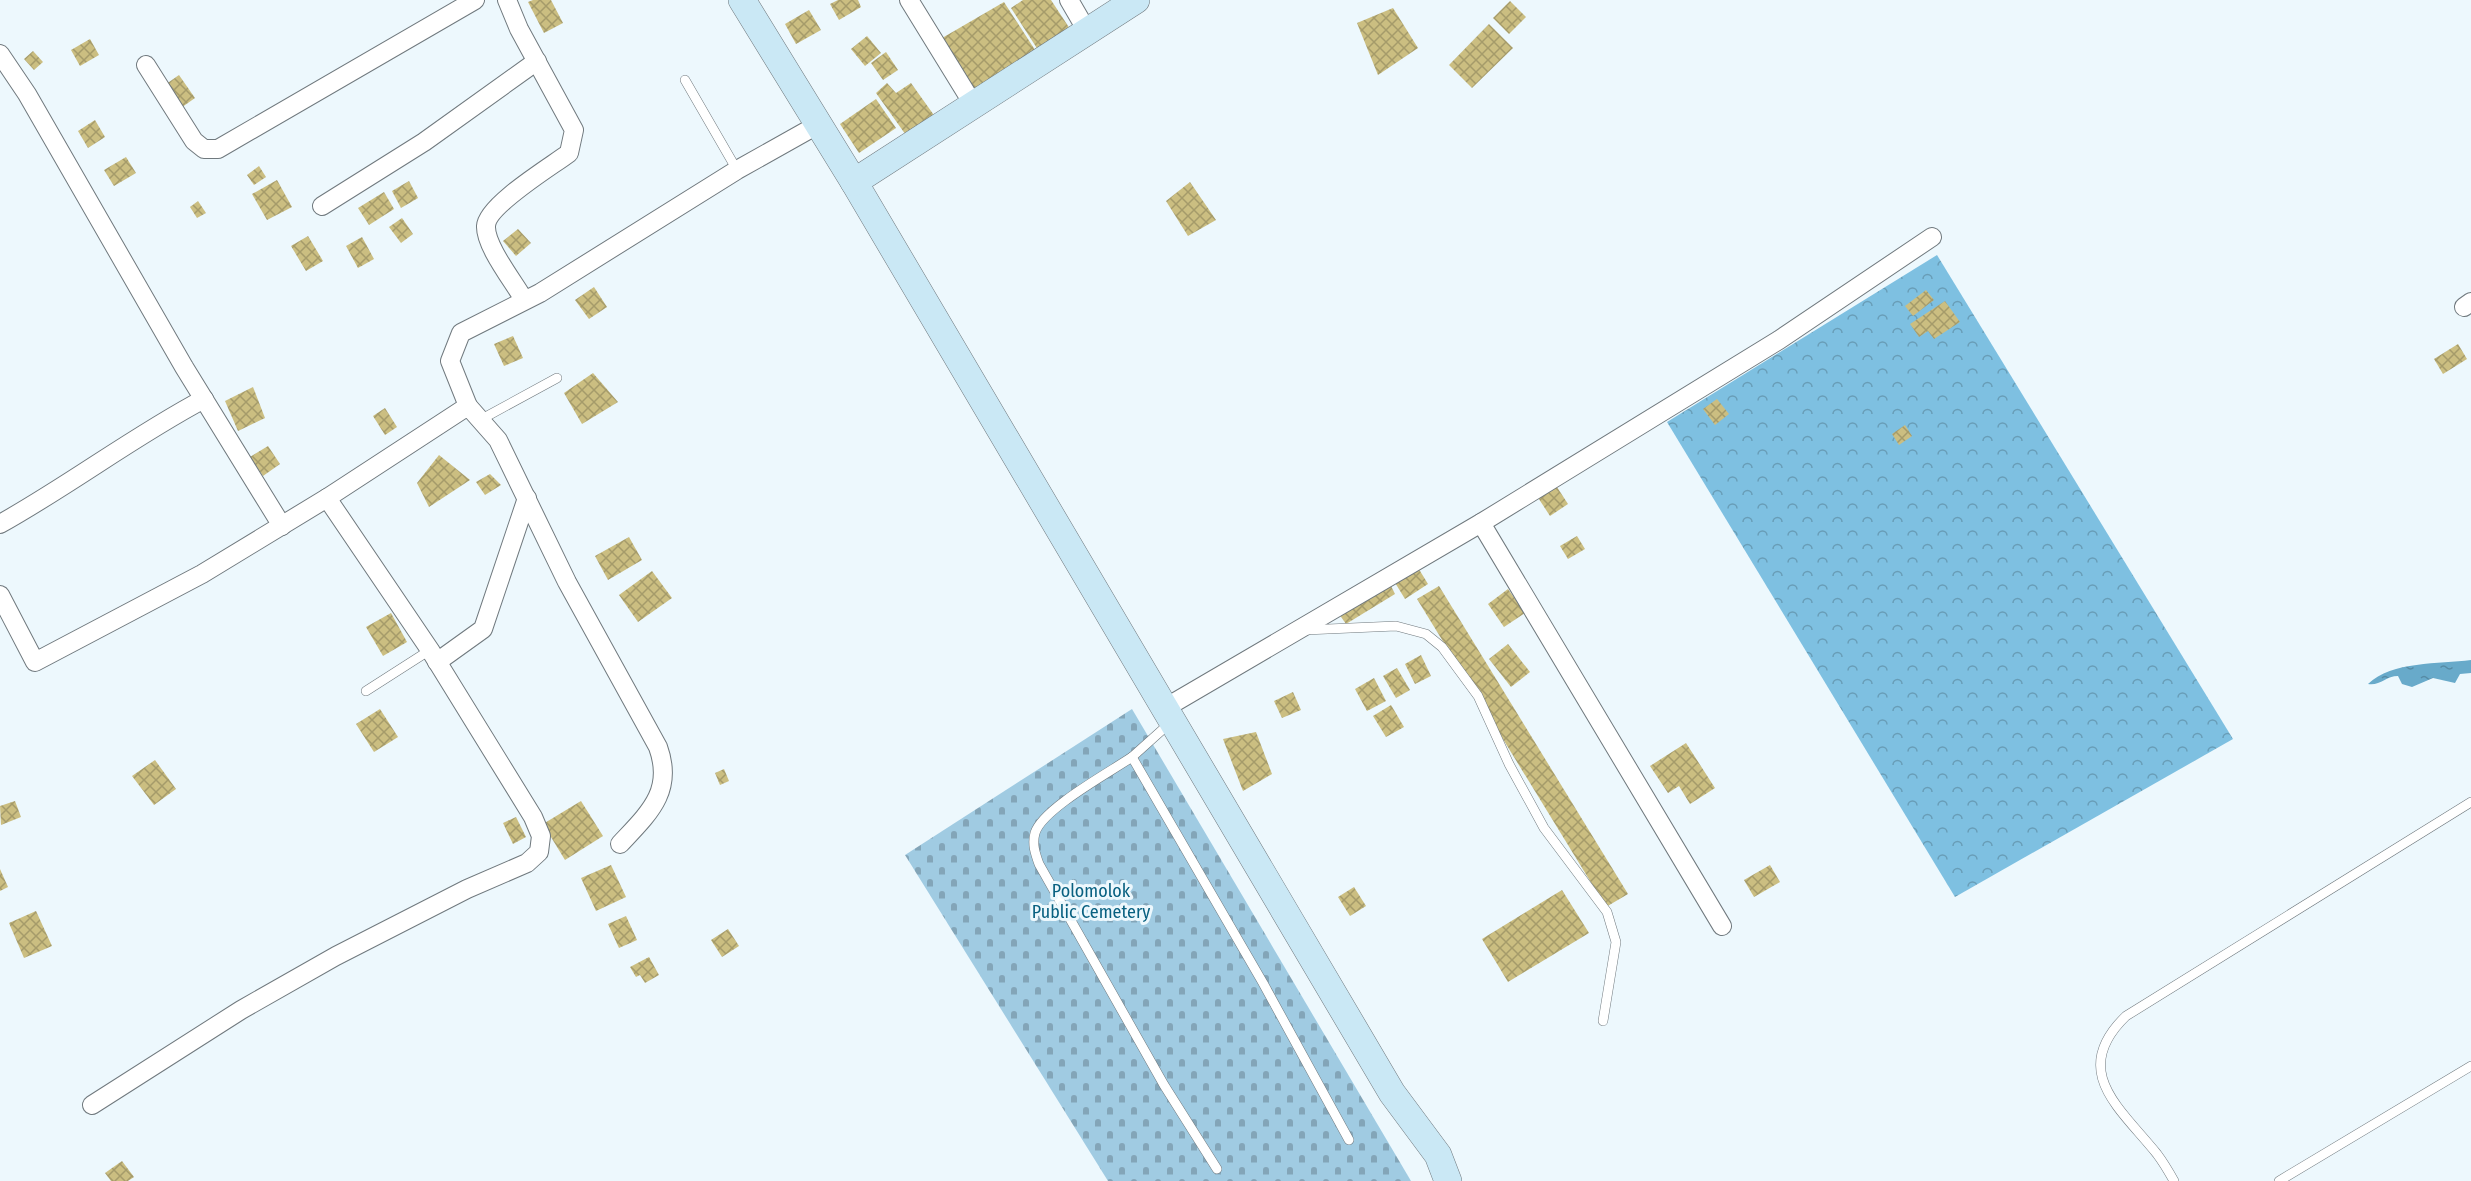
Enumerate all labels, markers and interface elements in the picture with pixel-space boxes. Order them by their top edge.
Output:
park label: Polomolok Public Cemetery [1032,880,1150,923]

